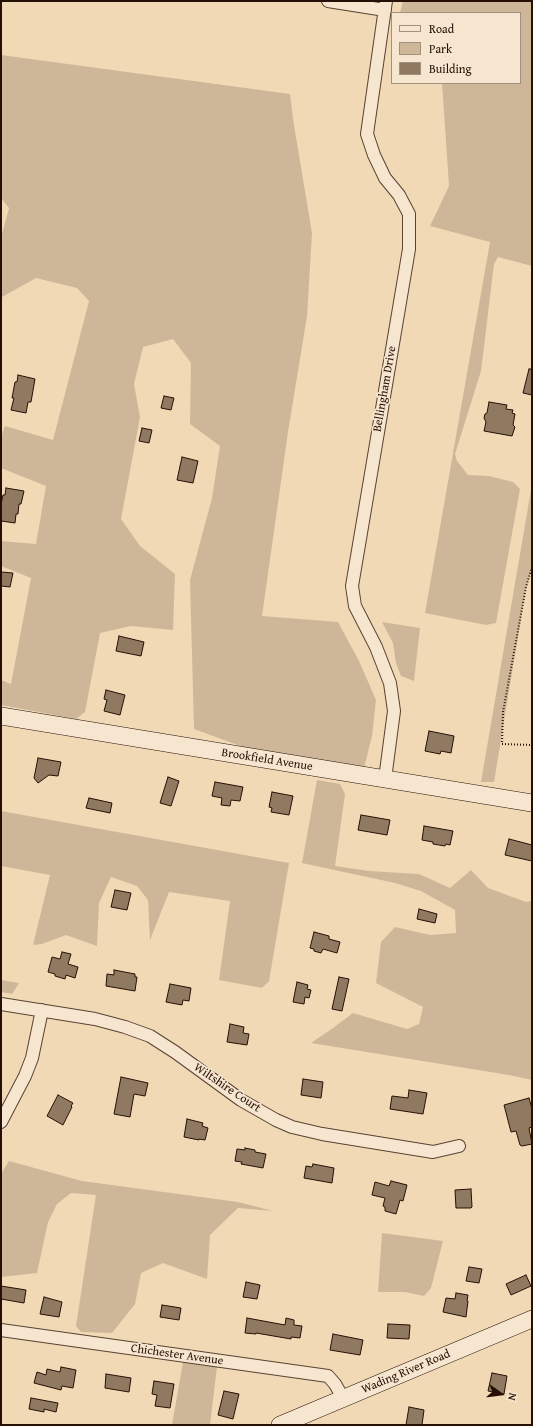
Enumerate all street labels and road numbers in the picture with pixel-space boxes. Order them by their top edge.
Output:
street label: Bellingham Drive [370,345,400,433]
street label: Brookfield Avenue [220,746,314,774]
street label: Wiltshire Court [191,1060,263,1116]
street label: Chichester Avenue [130,1341,224,1369]
street label: Wading River Road [360,1347,452,1397]

